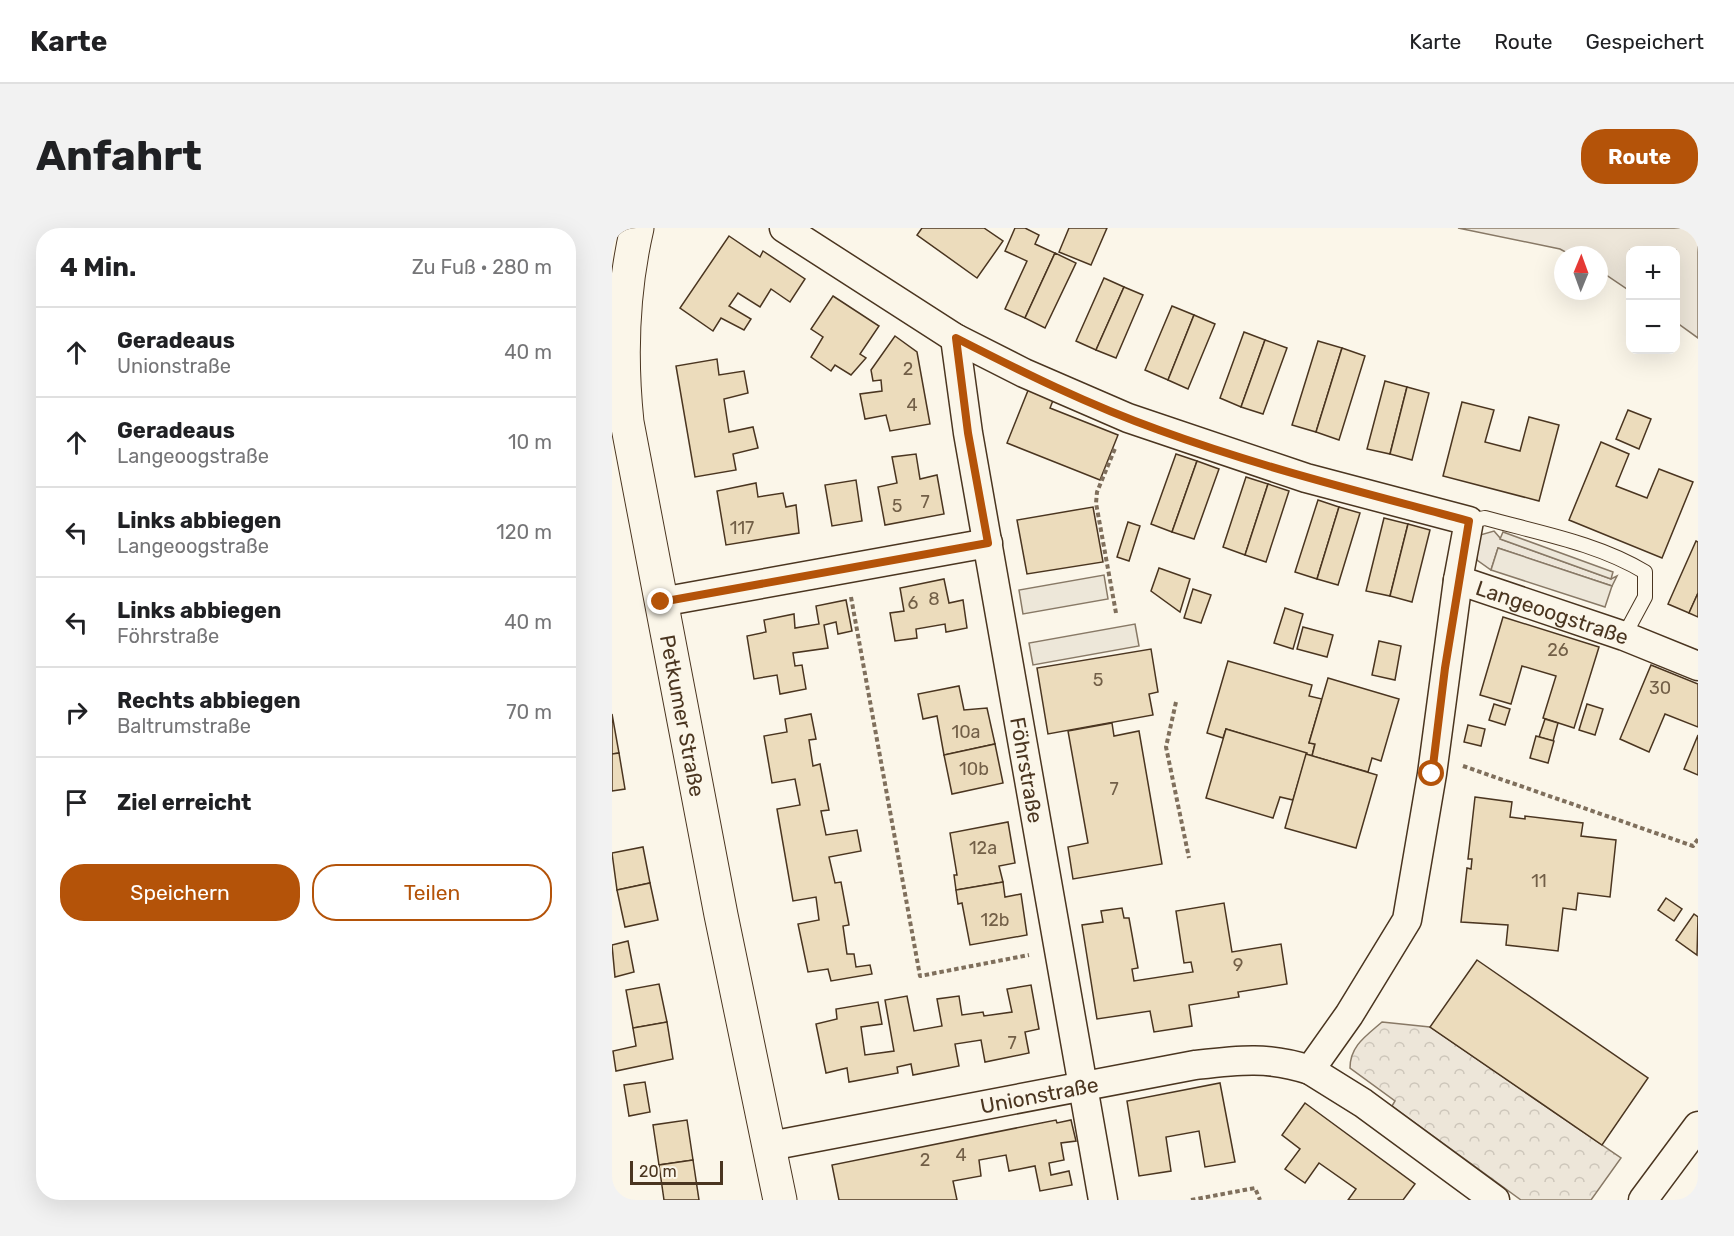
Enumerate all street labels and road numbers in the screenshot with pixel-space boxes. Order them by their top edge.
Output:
street label: Langeoogstraße [1473,574,1632,649]
street label: Petkumer Straße [655,632,711,799]
street label: Föhrstraße [1006,715,1049,825]
street label: Unionstraße [978,1071,1100,1118]

